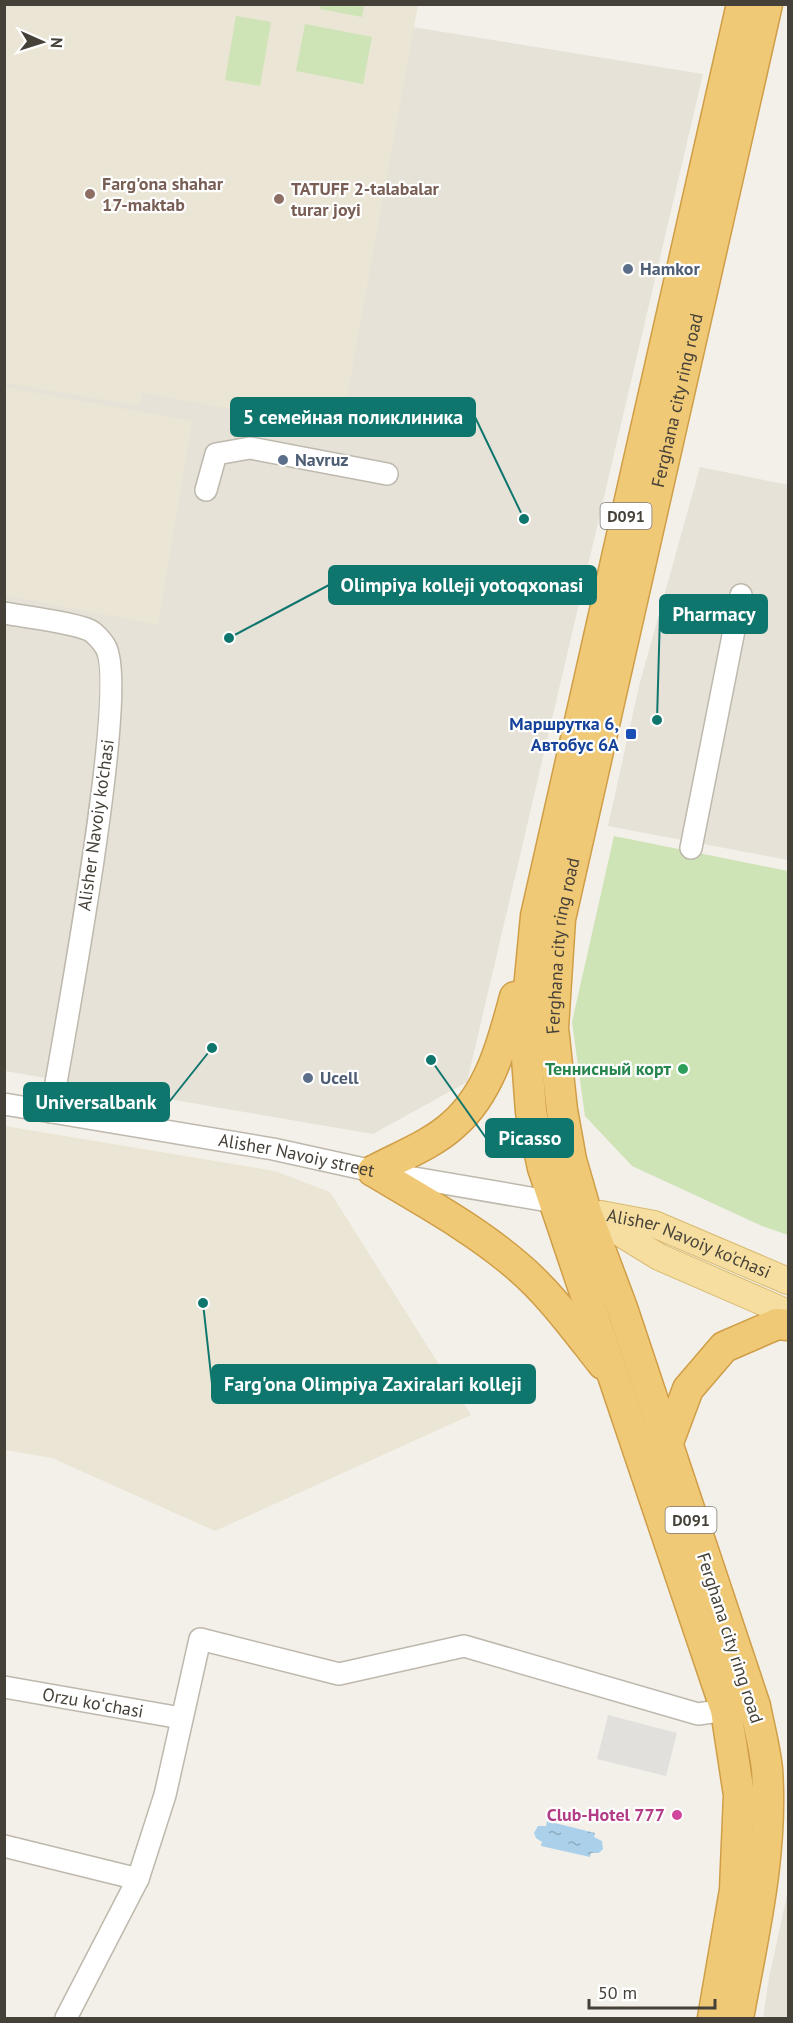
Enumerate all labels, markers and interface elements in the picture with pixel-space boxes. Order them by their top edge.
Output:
north arrow [12,12,72,72]
text: N [47,37,67,49]
place label: Farg'ona shahar 17-maktab [102,172,224,216]
place label: TATUFF 2-talabalar turar joyi [291,177,440,221]
marker: Farg'ona shahar 17-maktab [83,187,97,201]
marker: TATUFF 2-talabalar turar joyi [272,192,286,206]
place label: Hamkor [640,257,700,280]
marker: Hamkor [621,262,635,276]
street label: Ferghana city ring road [646,311,708,490]
callout: 5 семейная поликлиника [231,398,475,436]
text: 5 семейная поликлиника [243,404,463,430]
place label: Navruz [295,448,349,471]
marker: Navruz [276,453,290,467]
road number: D091 [600,503,652,529]
callout: Olimpiya kolleji yotoqxonasi [329,566,596,604]
text: Olimpiya kolleji yotoqxonasi [340,572,584,598]
callout: Pharmacy [660,595,767,633]
text: Pharmacy [672,601,756,627]
place label: Маршрутка 6, Автобус 6А [509,712,619,756]
marker: Маршрутка 6, Автобус 6А [624,727,638,741]
street label: Alisher Navoiy ko'chasi [72,738,119,912]
street label: Ferghana city ring road [541,855,585,1035]
place label: Теннисный корт [545,1057,671,1080]
marker: Теннисный корт [676,1062,690,1076]
place label: Ucell [320,1066,359,1089]
marker: Ucell [301,1071,315,1085]
callout: Universalbank [24,1083,169,1121]
text: Universalbank [36,1089,157,1115]
callout: Picasso [486,1119,573,1157]
text: Picasso [498,1125,562,1151]
street label: Alisher Navoiy street [217,1128,377,1182]
street label: Alisher Navoiy ko'chasi [605,1203,774,1283]
callout: Farg'ona Olimpiya Zaxiralari kolleji [212,1365,535,1403]
text: Farg'ona Olimpiya Zaxiralari kolleji [224,1371,522,1397]
road number: D091 [666,1507,716,1533]
street label: Ferghana city ring road [692,1550,769,1726]
street label: Orzu koʻchasi [41,1682,145,1723]
place label: Club-Hotel 777 [547,1803,665,1826]
marker: Club-Hotel 777 [670,1808,684,1822]
scale bar [589,1972,715,2010]
text: 50 m [598,1981,637,2004]

